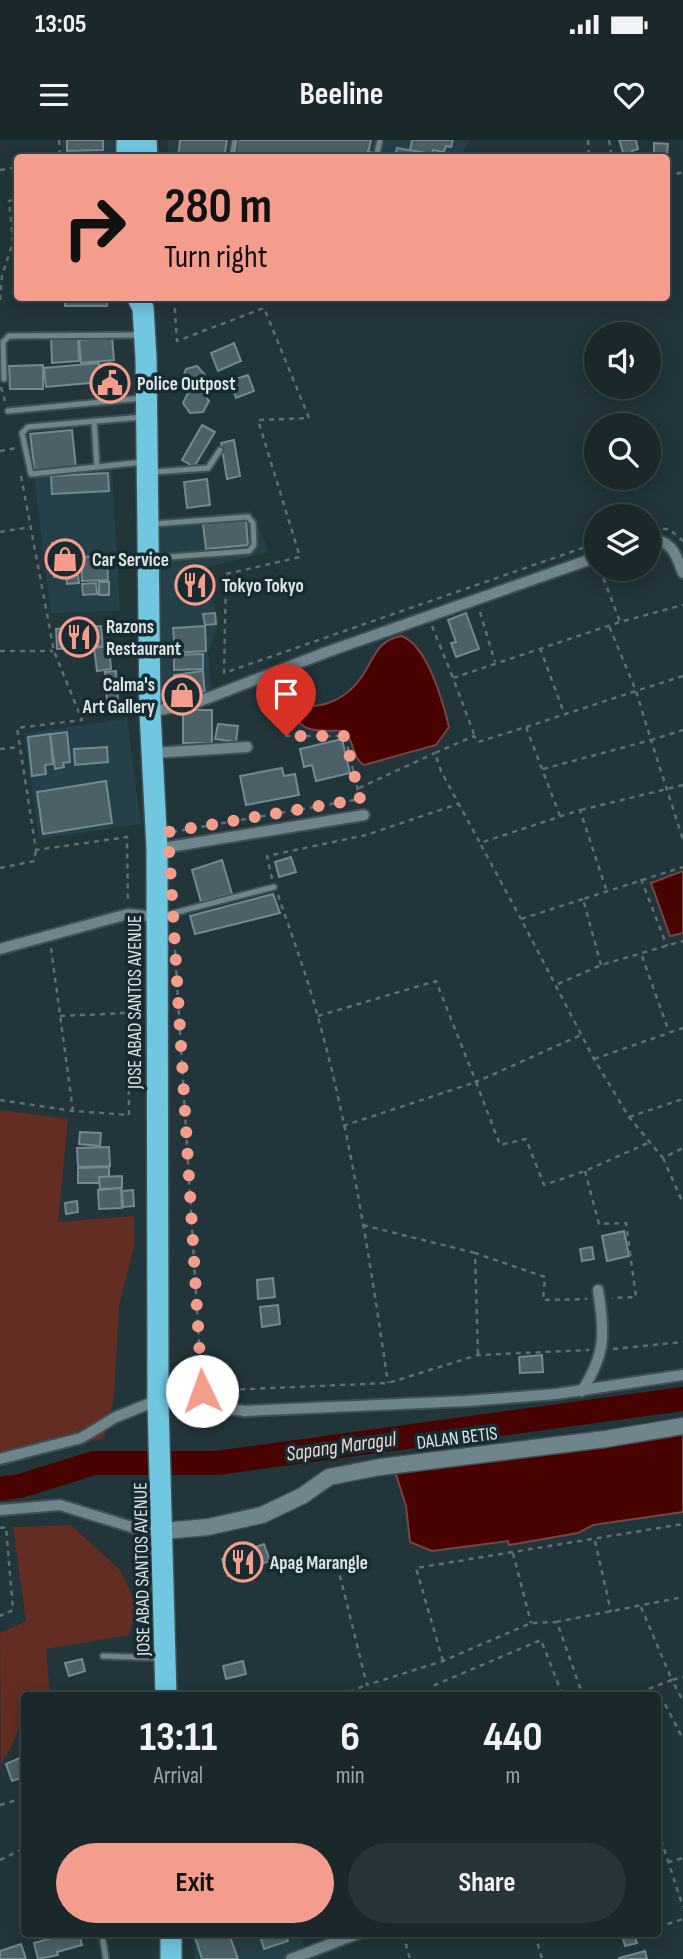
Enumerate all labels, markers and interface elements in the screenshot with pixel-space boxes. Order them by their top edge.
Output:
text: 13:05 [35,9,86,40]
text: Beeline [300,75,383,114]
icon: menu [35,76,73,114]
icon: heart [610,76,648,114]
text: 280 m [164,178,272,237]
icon: right [49,182,140,273]
text: Turn right [164,238,268,277]
map controls [584,322,661,581]
button: sound [584,322,661,399]
public building icon: Police Outpost [89,362,131,404]
place label: Police Outpost [137,373,235,396]
button: search [584,413,661,490]
button: layers [584,504,661,581]
shop icon: Car Service [44,538,86,580]
place label: Car Service [92,549,169,572]
restaurant icon: Tokyo Tokyo [174,564,216,606]
place label: Tokyo Tokyo [222,575,304,598]
restaurant icon: Razons Restaurant [58,616,100,658]
place label: Razons Restaurant [106,616,181,661]
pin [256,664,316,736]
place label: Calma's Art Gallery [82,674,155,719]
shop icon: Calma's Art Gallery [161,674,203,716]
icon: arrive [267,675,305,713]
street label: JOSE ABAD SANTOS AVENUE [124,915,147,1090]
position arrow [165,1354,239,1428]
street label: DALAN BETIS [415,1422,499,1455]
water label: Sapang Maragul [285,1426,399,1467]
street label: JOSE ABAD SANTOS AVENUE [129,1482,156,1657]
restaurant icon: Apag Marangle [222,1541,264,1583]
place label: Apag Marangle [269,1552,368,1575]
text: 13:11 [140,1712,217,1763]
text: 6 [340,1712,360,1763]
text: 440 [483,1712,542,1763]
text: Arrival [154,1762,203,1790]
text: min [336,1762,365,1790]
text: m [505,1762,520,1790]
button: Exit [56,1843,334,1923]
button: Share [348,1843,626,1923]

